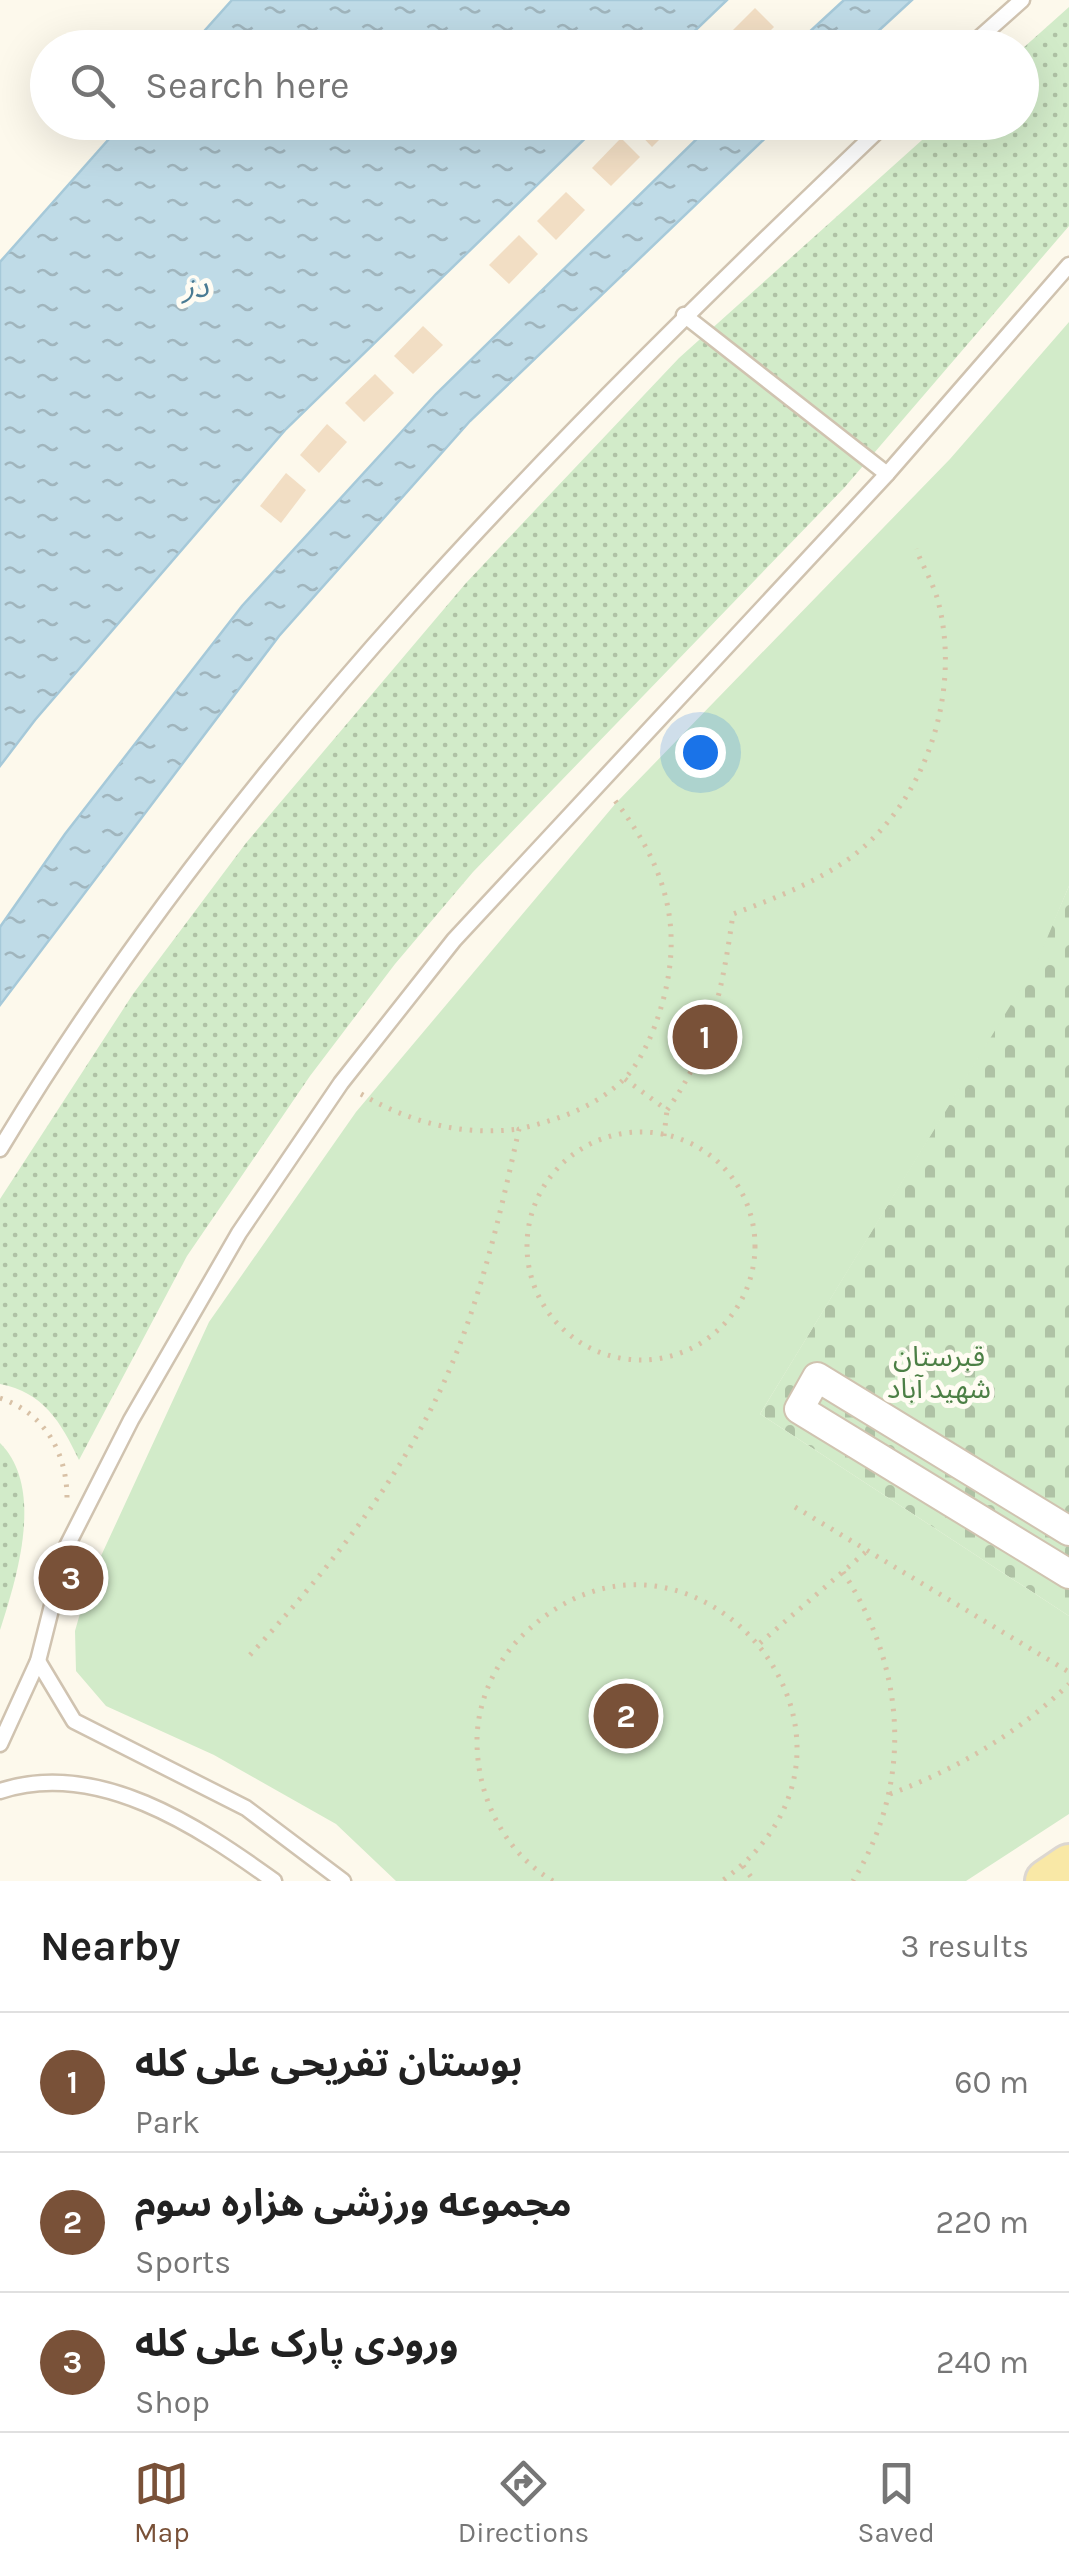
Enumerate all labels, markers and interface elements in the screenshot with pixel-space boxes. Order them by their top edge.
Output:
search box [30,30,1039,140]
icon: search [65,58,120,113]
text: Search here [145,63,349,108]
water label: دز [181,269,209,305]
your location [675,727,726,778]
pin: 1 [672,1000,738,1074]
park label: قبرستان شهید آباد [887,1340,991,1405]
pin: 3 [38,1540,104,1616]
pin: 2 [594,1678,658,1754]
text: Nearby [40,1921,180,1971]
text: 3 results [901,1928,1029,1965]
text: بوستان تفریحی علی کله [135,2041,522,2086]
text: 1 [67,2064,78,2101]
text: 60 m [954,2064,1029,2101]
text: Park [135,2104,200,2141]
text: مجموعه ورزشی هزاره سوم [135,2181,572,2226]
text: 2 [63,2204,82,2241]
text: 220 m [935,2204,1029,2241]
text: Sports [135,2244,231,2281]
text: ورودی پارک علی کله [135,2321,458,2366]
text: 3 [63,2344,82,2381]
text: 240 m [936,2344,1029,2381]
text: Shop [135,2384,210,2421]
tab: Map [134,2456,190,2549]
tab: Directions [458,2456,589,2549]
tab: Saved [857,2456,935,2549]

